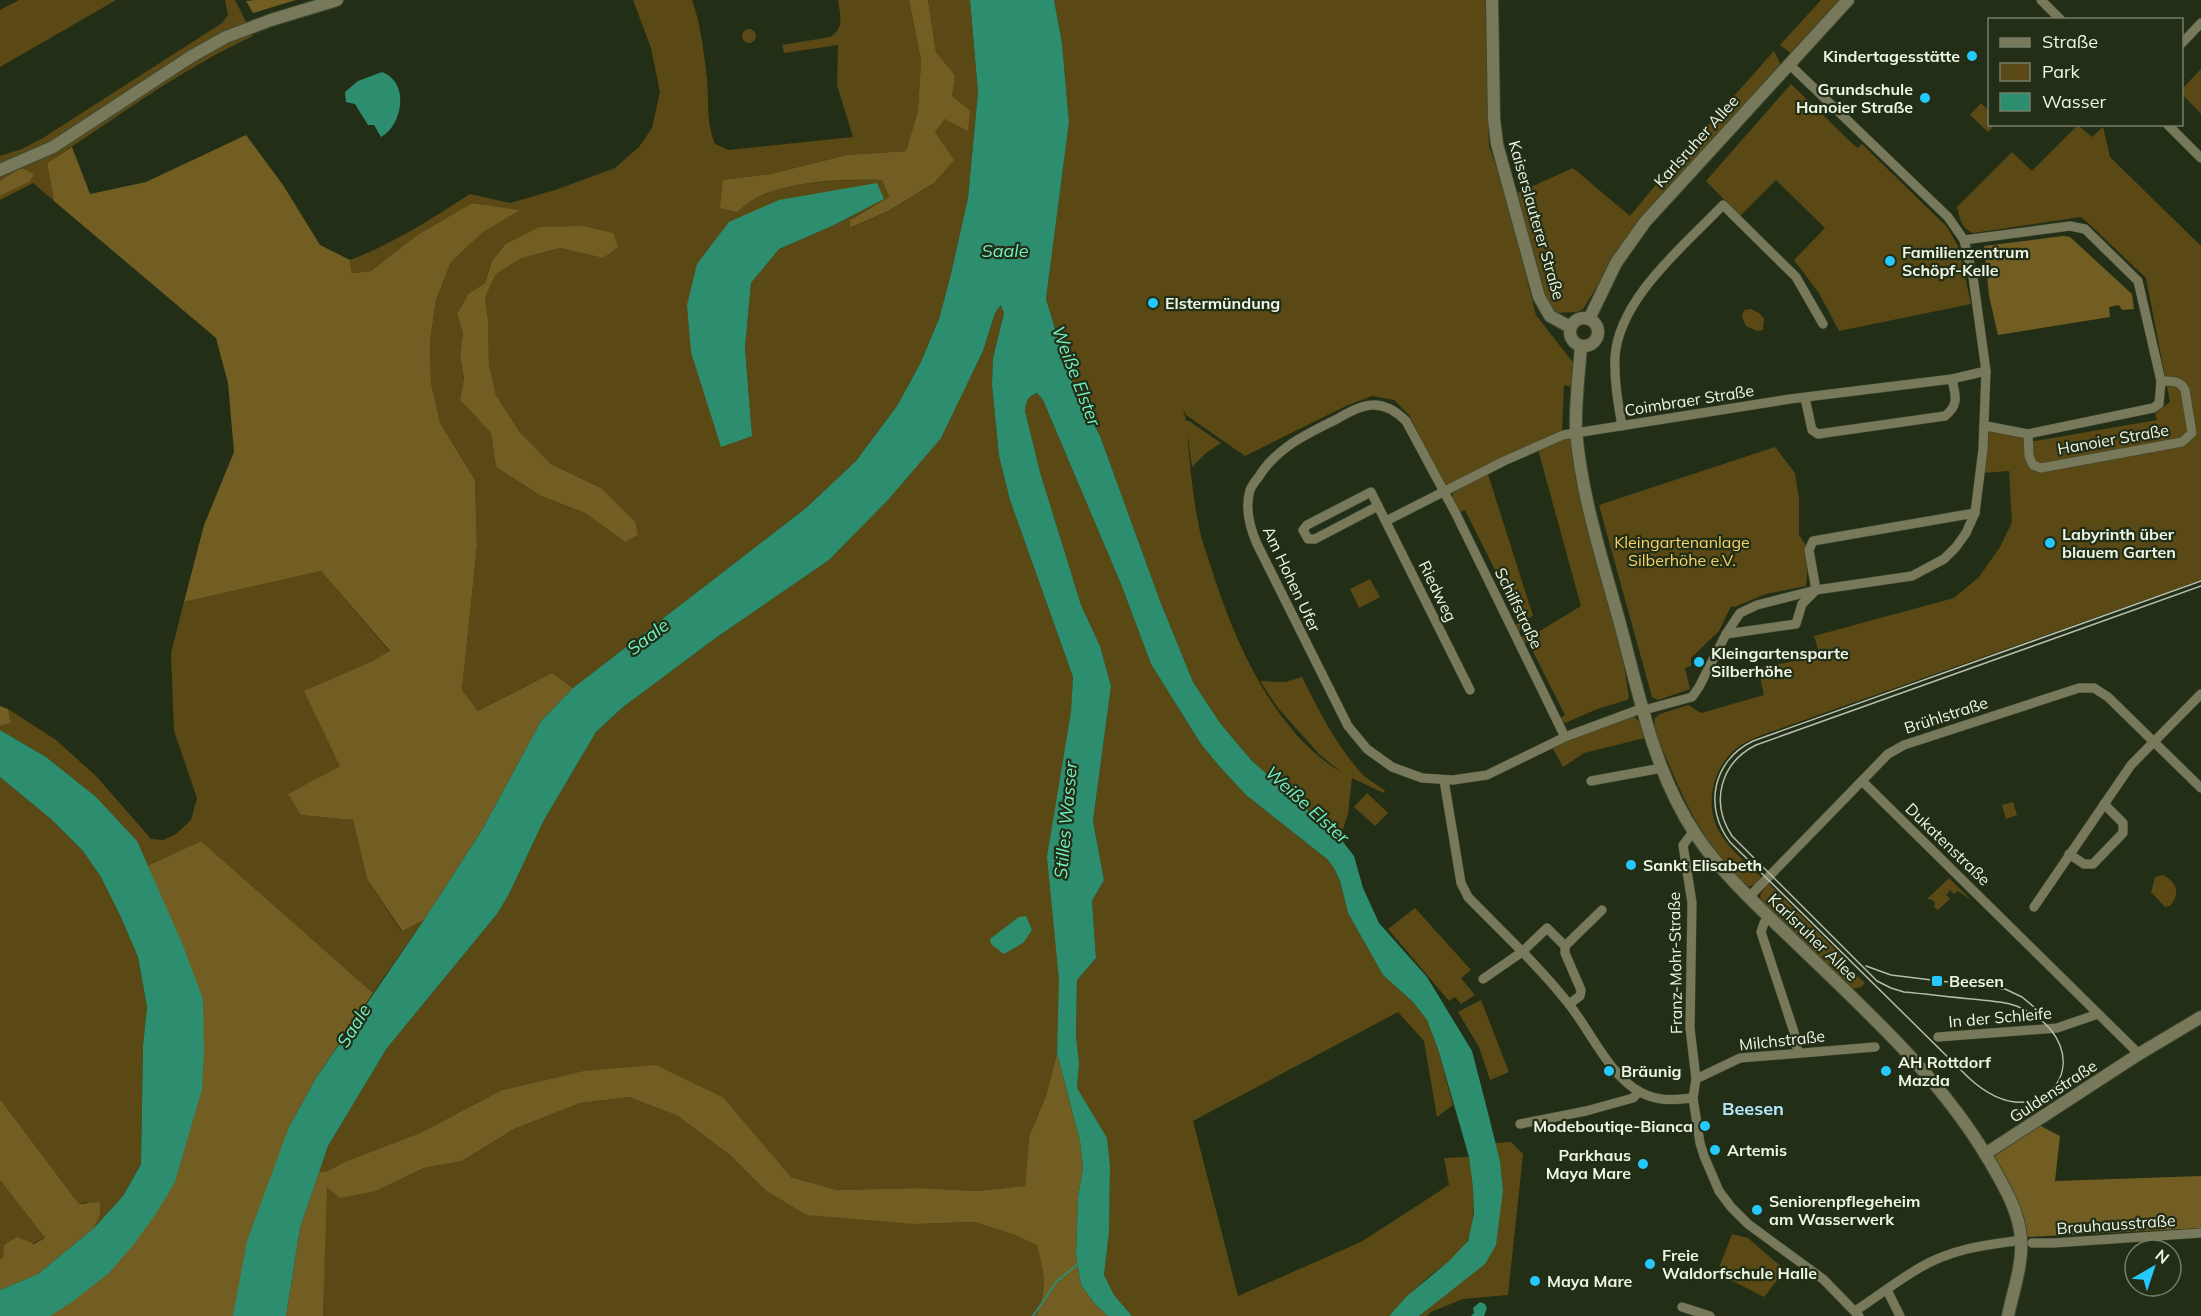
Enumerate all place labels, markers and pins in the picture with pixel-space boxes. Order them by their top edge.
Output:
place label: Kindertagesstätte [1823,46,1960,66]
marker: Kindertagesstätte [1965,49,1979,63]
place label: Grundschule Hanoier Straße [1796,79,1913,117]
marker: Grundschule Hanoier Straße [1918,91,1932,105]
place label: Familienzentrum Schöpf-Kelle [1902,242,2029,280]
marker: Familienzentrum Schöpf-Kelle [1883,254,1897,268]
place label: Elstermündung [1165,293,1280,313]
marker: Elstermündung [1146,296,1160,310]
place label: Labyrinth über blauem Garten [2062,524,2176,562]
marker: Labyrinth über blauem Garten [2043,536,2057,550]
place label: Kleingartensparte Silberhöhe [1711,643,1849,681]
marker: Kleingartensparte Silberhöhe [1692,655,1706,669]
place label: Sankt Elisabeth [1643,855,1762,875]
marker: Sankt Elisabeth [1624,858,1638,872]
place label: Beesen [1949,971,2004,991]
marker: Beesen [1930,974,1944,988]
place label: AH Rottdorf Mazda [1898,1052,1992,1090]
place label: Bräunig [1621,1061,1682,1081]
marker: Bräunig [1602,1064,1616,1078]
marker: AH Rottdorf Mazda [1879,1064,1893,1078]
place label: Modeboutiqe-Bianca [1533,1116,1693,1136]
marker: Modeboutiqe-Bianca [1698,1119,1712,1133]
place label: Artemis [1727,1140,1787,1160]
marker: Artemis [1708,1143,1722,1157]
place label: Parkhaus Maya Mare [1546,1145,1631,1183]
marker: Parkhaus Maya Mare [1636,1157,1650,1171]
place label: Seniorenpflegeheim am Wasserwerk [1769,1191,1920,1229]
marker: Seniorenpflegeheim am Wasserwerk [1750,1203,1764,1217]
place label: Freie Waldorfschule Halle [1662,1245,1817,1283]
marker: Freie Waldorfschule Halle [1643,1257,1657,1271]
place label: Maya Mare [1547,1271,1633,1291]
marker: Maya Mare [1528,1274,1542,1288]

